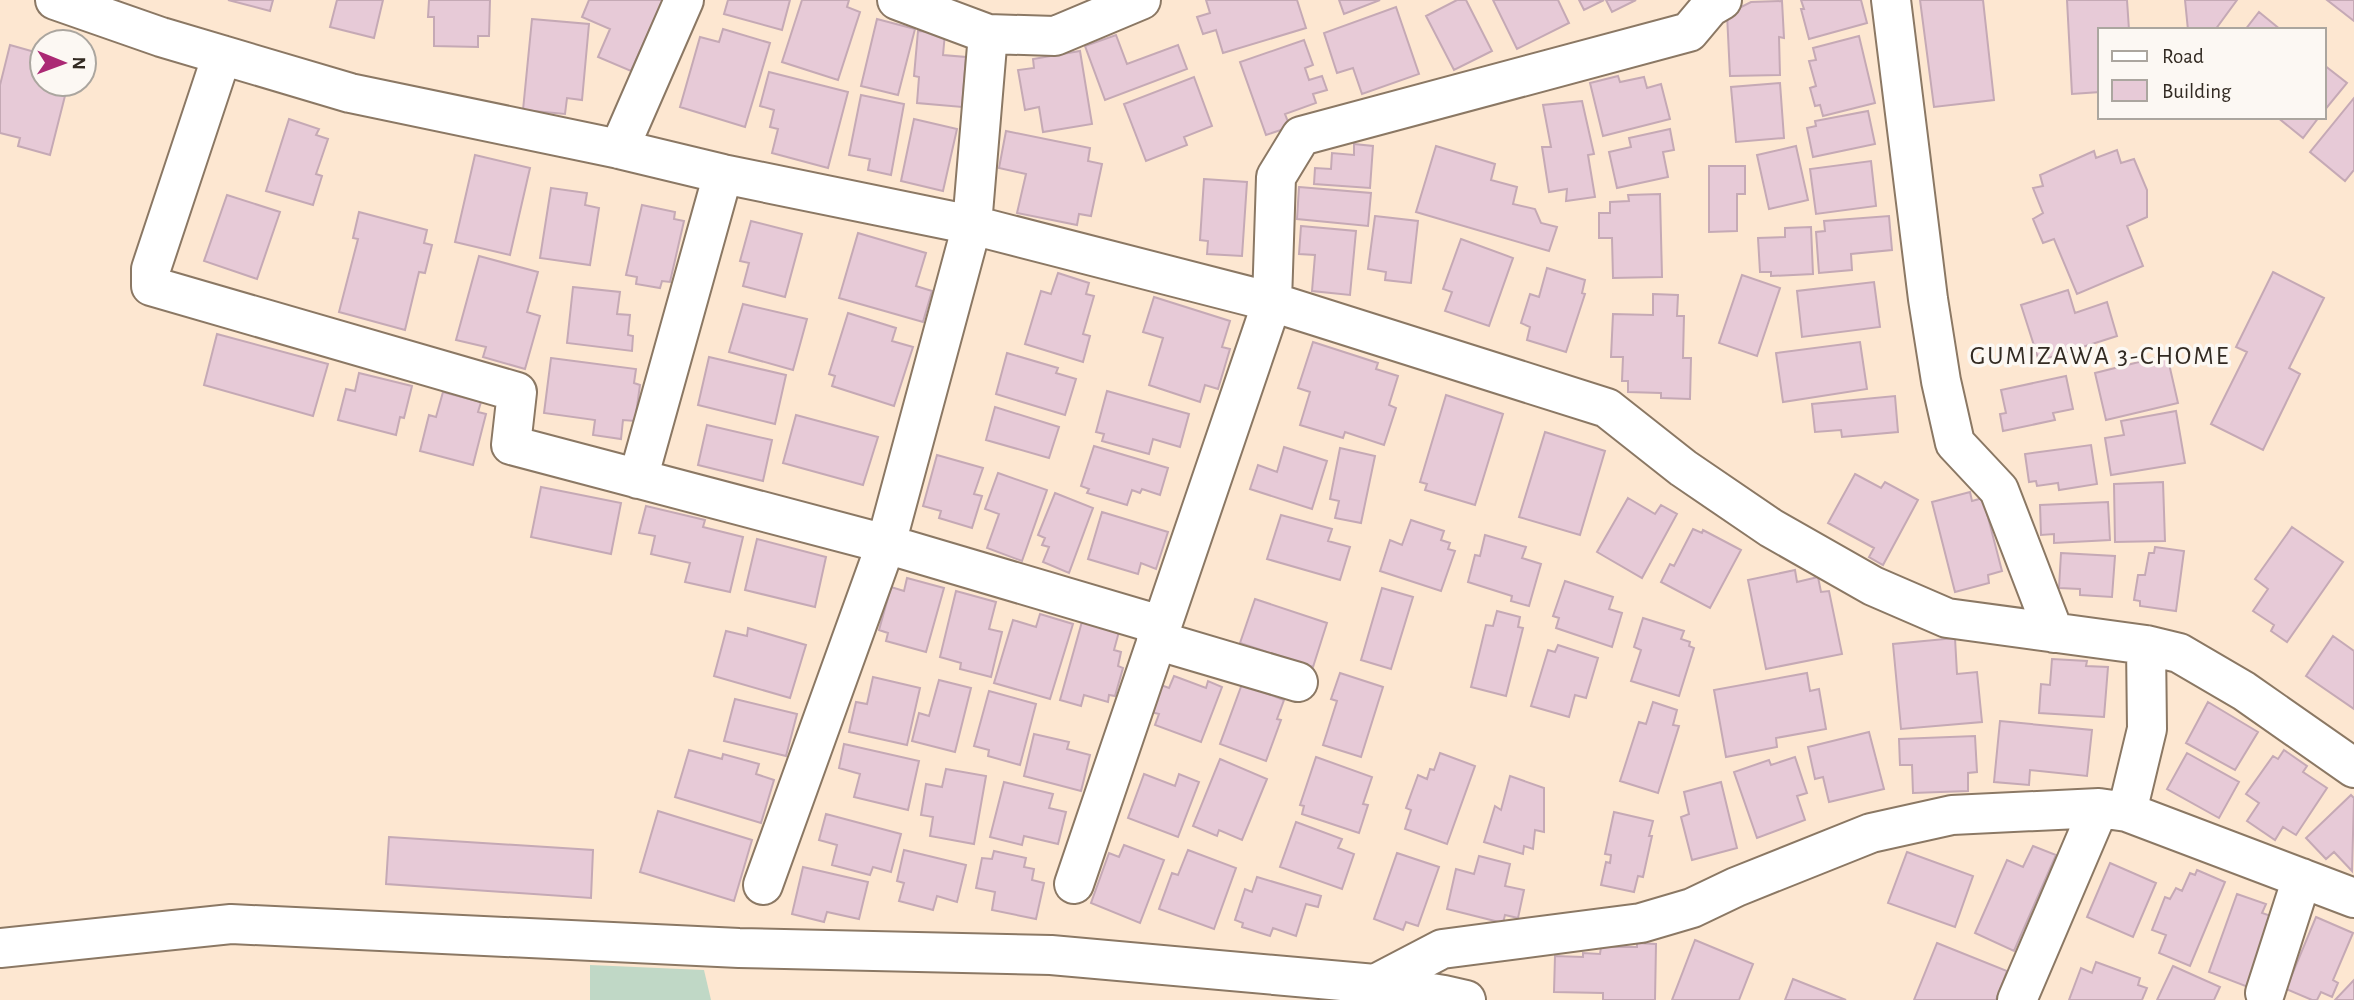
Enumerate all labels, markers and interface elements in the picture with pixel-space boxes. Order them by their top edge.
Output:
north arrow [28,28,98,98]
legend [2098,28,2326,119]
text: Road [2162,46,2204,67]
text: N [69,56,88,70]
text: Building [2162,81,2232,102]
district label: GUMIZAWA 3-CHOME [1970,343,2230,369]

